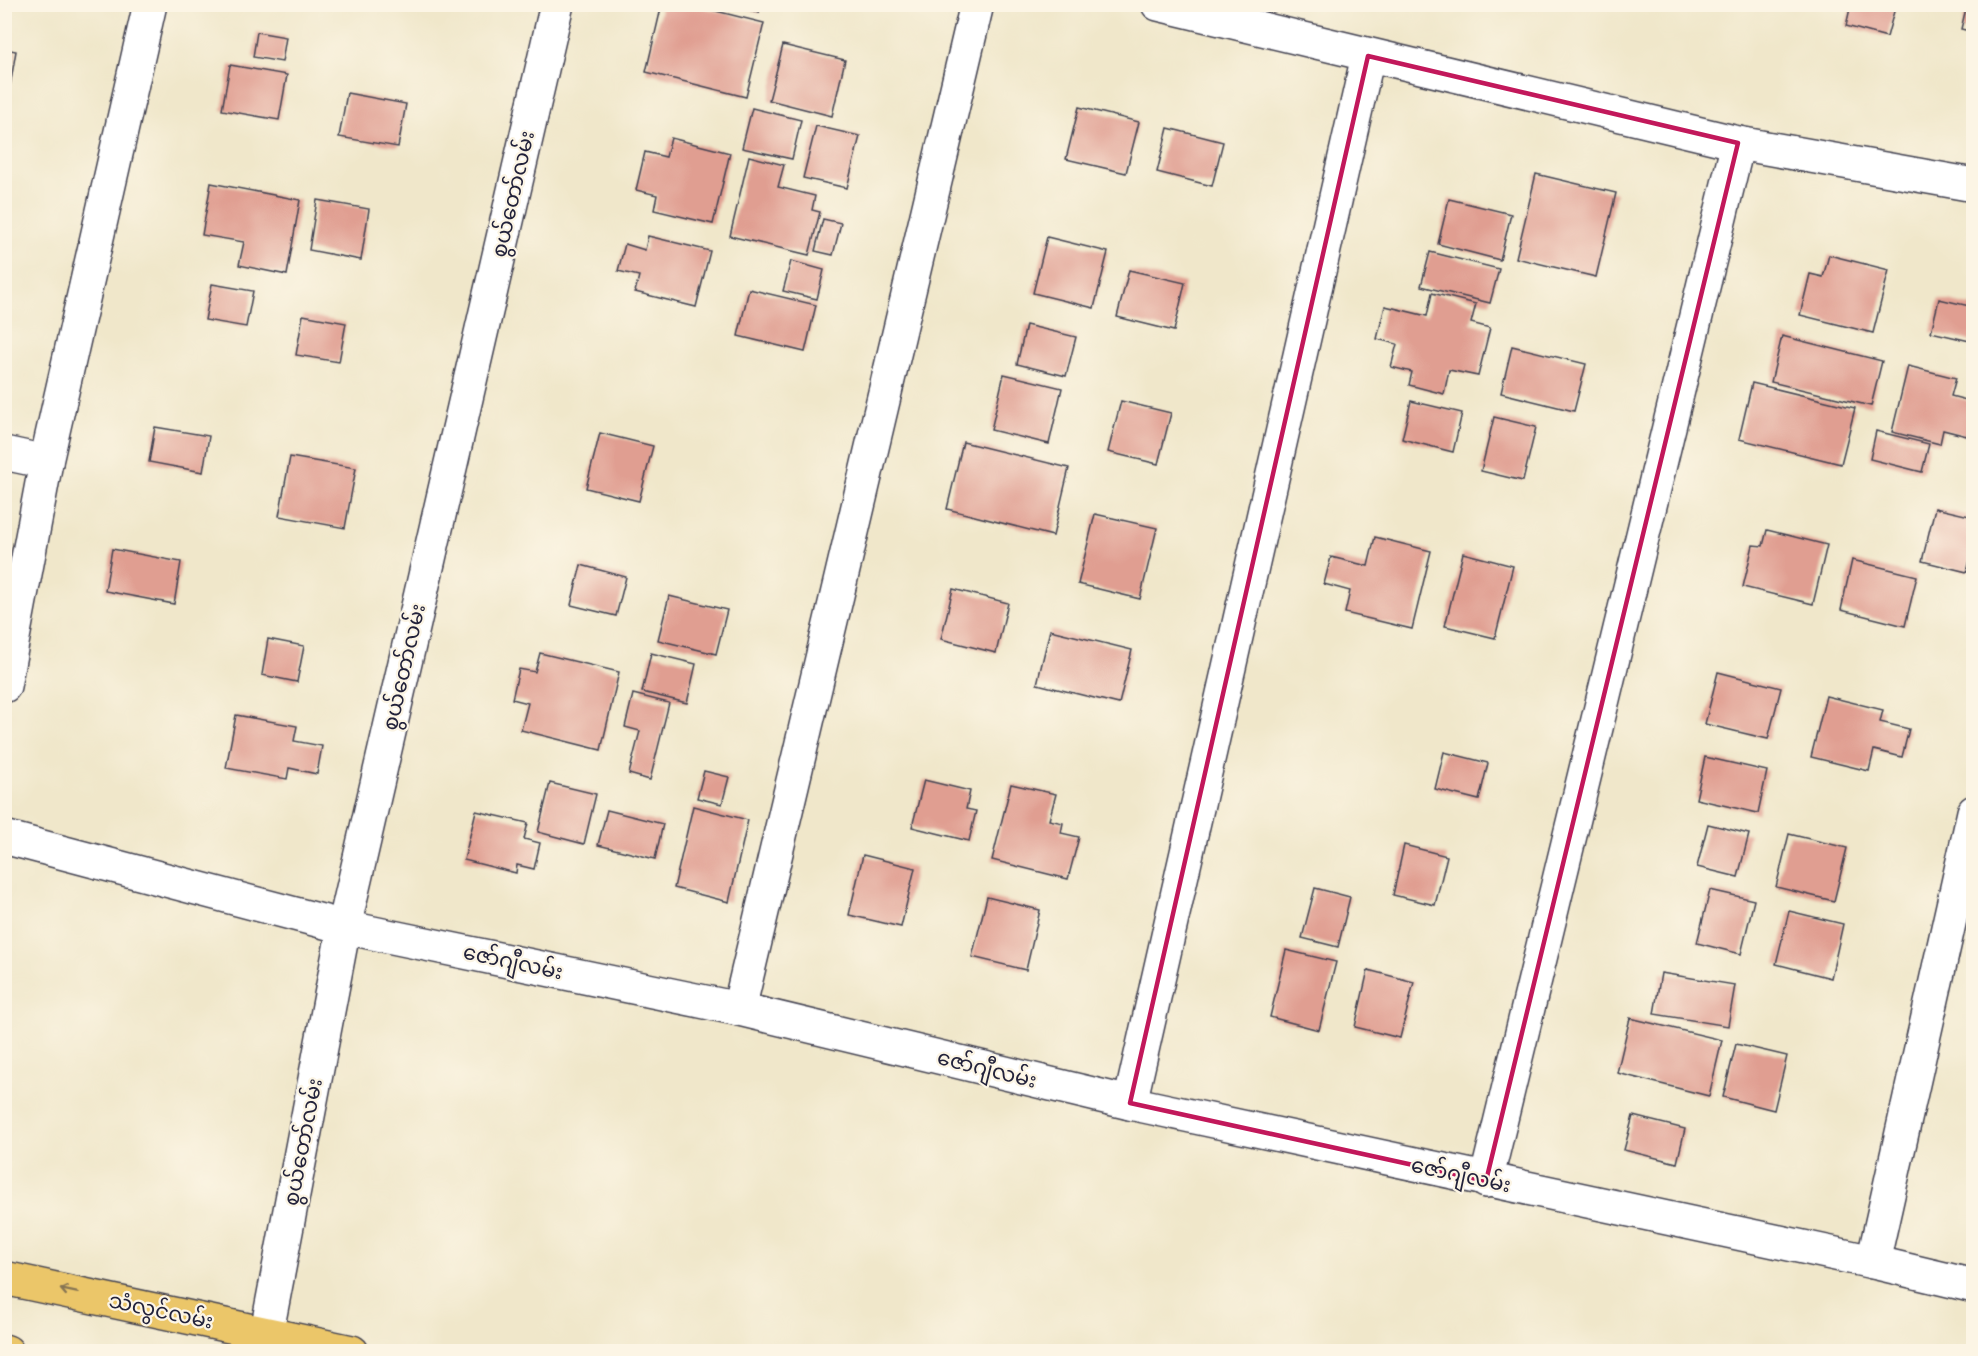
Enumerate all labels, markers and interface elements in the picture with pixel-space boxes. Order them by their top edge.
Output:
street label: စွယ်တော်လမ်း [483,128,543,260]
street label: စွယ်တော်လမ်း [374,601,434,733]
street label: ဇော်ဂျီလမ်း [460,936,566,990]
street label: ဇော်ဂျီလမ်း [933,1041,1040,1099]
street label: စွယ်တော်လမ်း [275,1076,331,1208]
street label: ဇော်ဂျီလမ်း [1408,1149,1514,1203]
street label: သံလွင်လမ်း [106,1284,216,1338]
one-way arrow [59,1285,79,1296]

